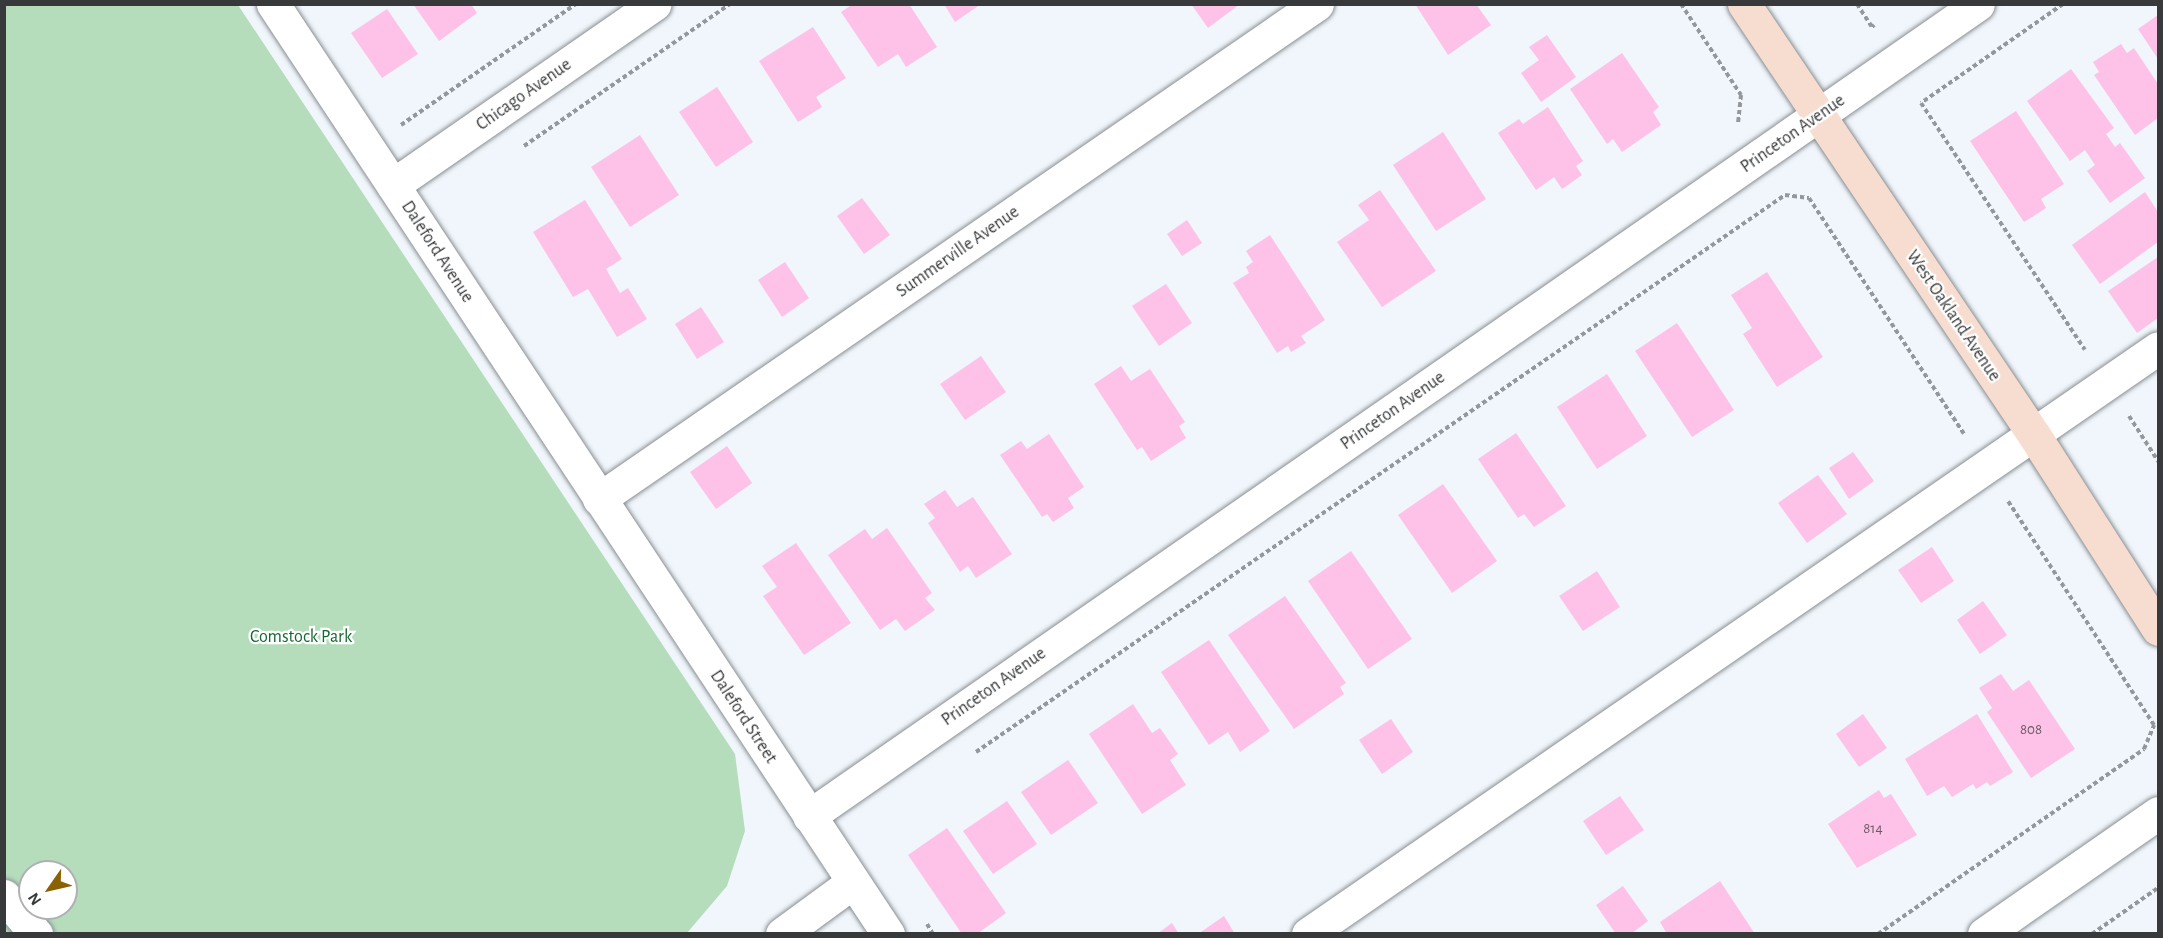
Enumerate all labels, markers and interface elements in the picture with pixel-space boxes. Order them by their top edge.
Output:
street label: Chicago Avenue [472,54,576,136]
street label: Princeton Avenue [1737,90,1849,178]
street label: Daleford Avenue [396,197,478,307]
street label: Summerville Avenue [892,202,1024,302]
street label: West Oakland Avenue [1901,246,2005,386]
street label: Princeton Avenue [1337,367,1449,455]
park label: Comstock Park [250,626,352,648]
street label: Princeton Avenue [938,643,1050,731]
street label: Daleford Street [705,666,781,768]
house number: 808 [2020,721,2042,739]
house number: 814 [1863,820,1883,838]
north arrow [18,860,78,920]
text: N [25,890,44,908]

